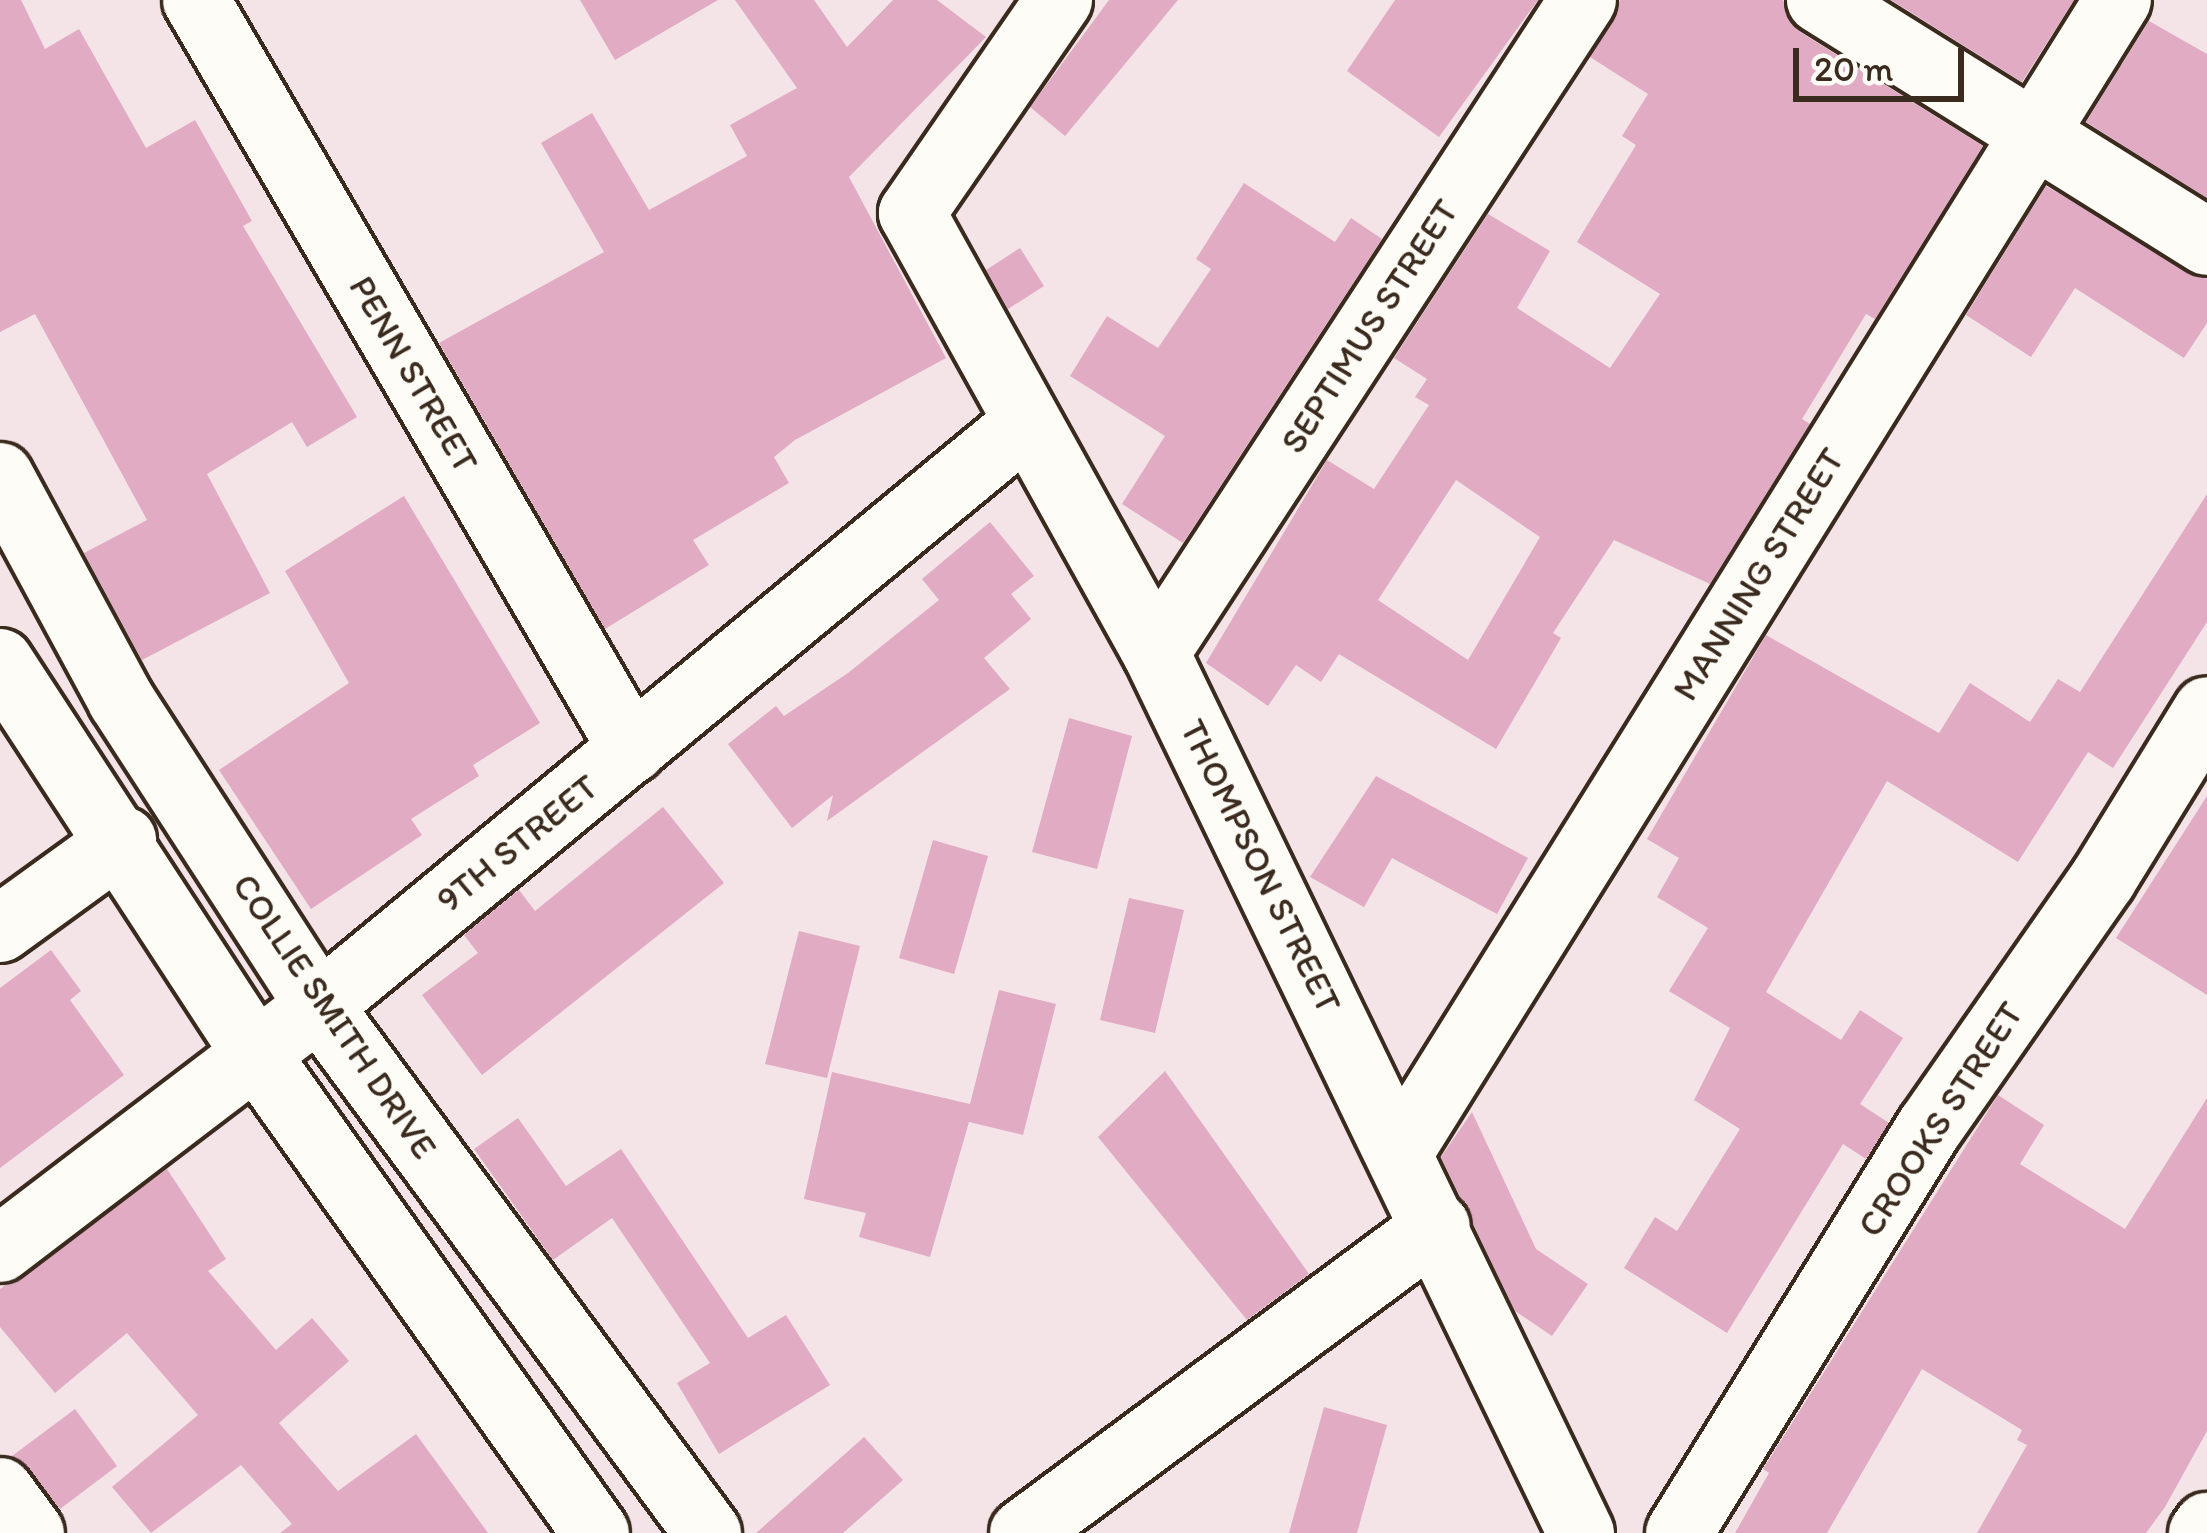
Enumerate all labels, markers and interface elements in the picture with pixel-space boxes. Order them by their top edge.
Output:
scale bar [1799,24,1970,98]
text: 20 m [1814,47,1894,90]
street label: SEPTIMUS STREET [1271,191,1467,461]
street label: PENN STREET [340,268,488,480]
street label: MANNING STREET [1663,440,1853,708]
street label: THOMPSON STREET [1171,712,1351,1020]
street label: 9TH STREET [428,765,606,921]
street label: COLLIE SMITH DRIVE [222,863,448,1169]
street label: CROOKS STREET [1848,993,2032,1245]

